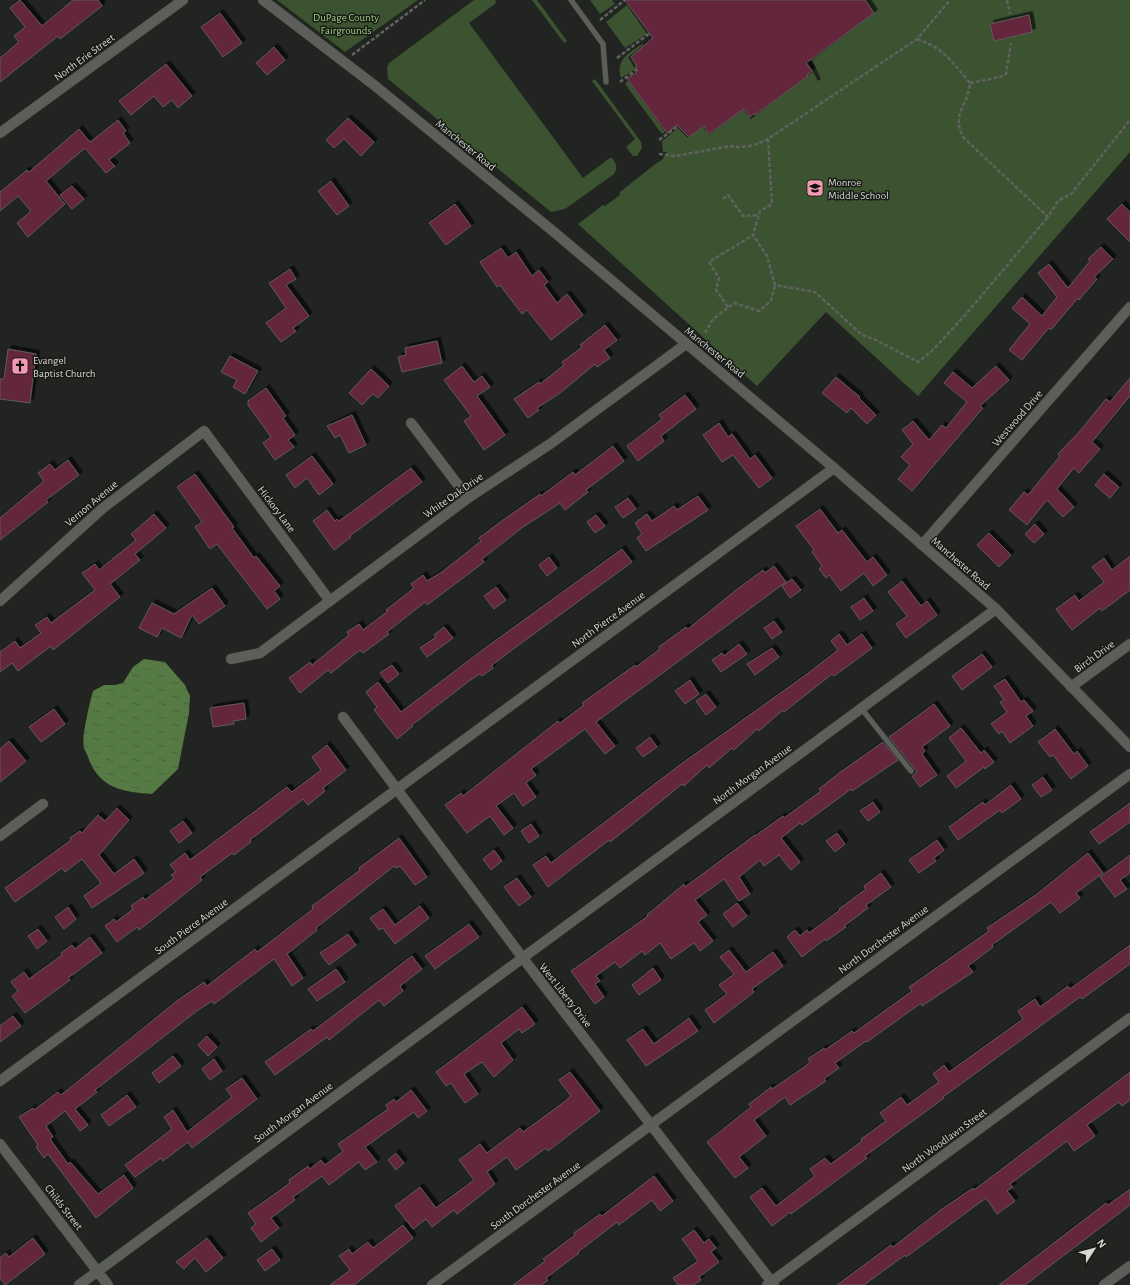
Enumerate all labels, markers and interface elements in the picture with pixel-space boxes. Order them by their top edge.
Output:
park label: DuPage County Fairgrounds [313,12,379,36]
street label: North Erie Street [52,32,117,83]
street label: Manchester Road [433,118,498,173]
place label: Monroe Middle School [828,177,889,201]
school or university icon: Monroe Middle School [805,178,825,198]
street label: Manchester Road [682,325,747,380]
place label: Evangel Baptist Church [33,355,96,379]
church icon: Evangel Baptist Church [10,356,30,376]
street label: Westwood Drive [990,388,1045,449]
street label: White Oak Drive [421,471,485,520]
street label: Vernon Avenue [63,478,120,528]
street label: Hickory Lane [256,484,298,535]
street label: Manchester Road [929,535,992,592]
street label: North Pierce Avenue [570,589,647,650]
street label: Birch Drive [1072,638,1116,675]
street label: North Morgan Avenue [711,742,794,807]
street label: South Pierce Avenue [153,896,230,956]
street label: North Dorchester Avenue [836,903,930,976]
street label: West Liberty Drive [537,961,594,1030]
street label: South Morgan Avenue [252,1080,335,1145]
street label: North Woodlawn Street [900,1106,989,1175]
street label: South Dorchester Avenue [488,1159,582,1232]
street label: Childs Street [43,1183,85,1232]
north arrow [1074,1229,1114,1269]
text: N [1095,1237,1108,1250]

